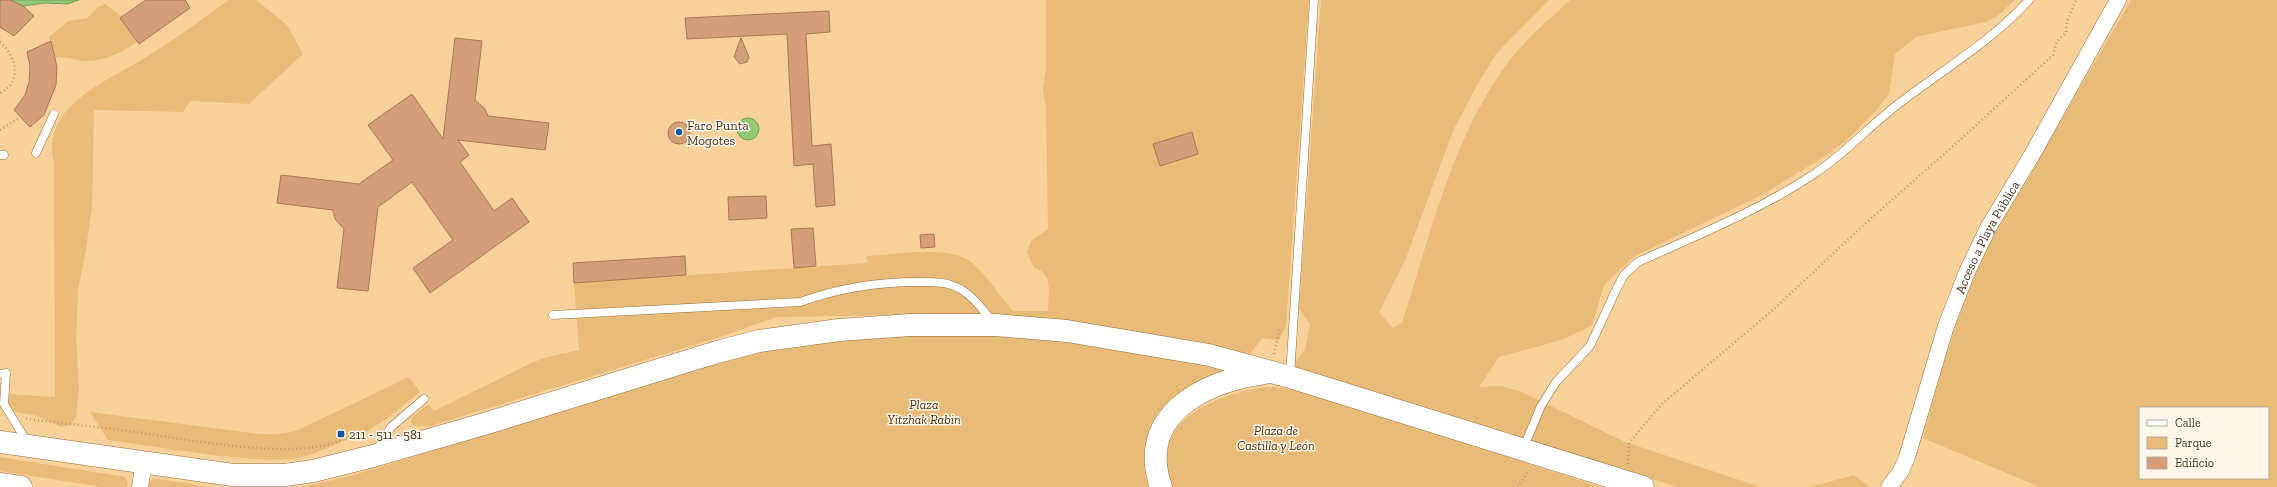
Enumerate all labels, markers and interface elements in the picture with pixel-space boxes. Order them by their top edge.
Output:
place label: Faro Punta Mogotes [687,118,749,148]
marker: Faro Punta Mogotes [674,127,684,137]
street label: Acceso a Playa Pública [1952,177,2023,296]
park label: Plaza Yitzhak Rabin [887,397,961,427]
legend [2139,407,2269,479]
text: Calle [2175,416,2201,430]
park label: Plaza de Castilla y León [1237,423,1315,453]
place label: 211 - 511 - 581 [349,427,422,442]
marker: 211 - 511 - 581 [336,429,346,439]
text: Parque [2175,436,2212,450]
text: Edificio [2175,456,2214,470]

